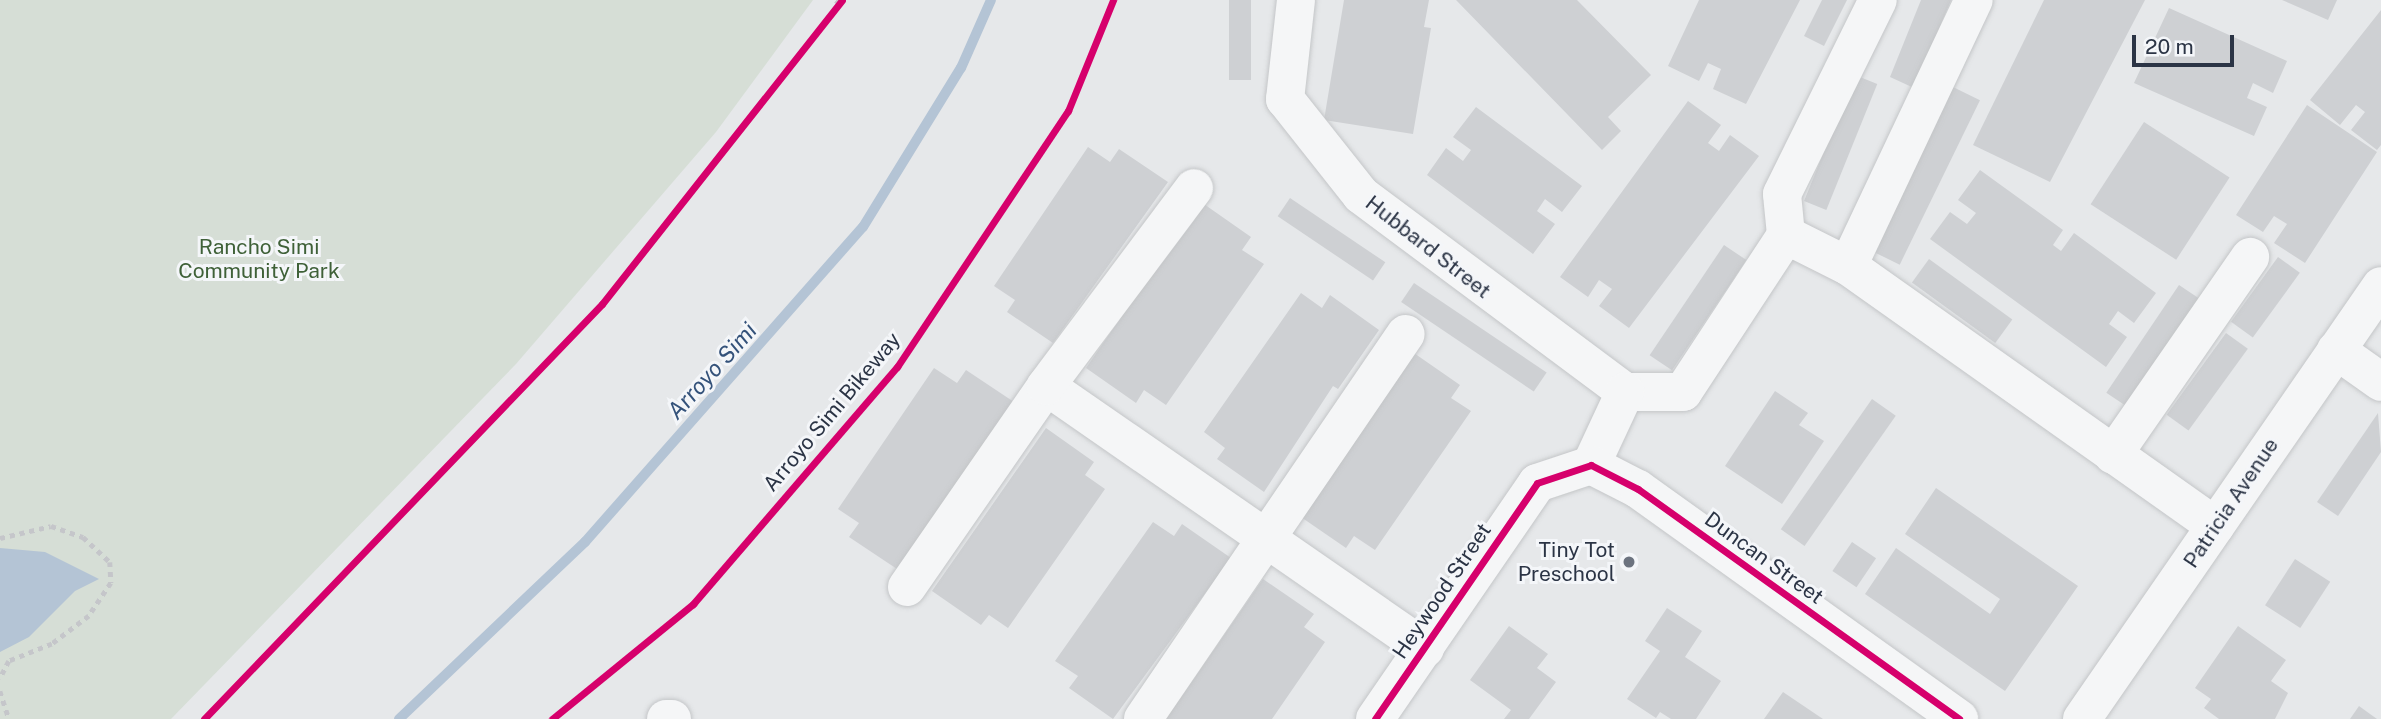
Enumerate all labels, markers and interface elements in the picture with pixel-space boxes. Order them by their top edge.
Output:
scale bar [2136,21,2238,65]
text: 20 m [2145,34,2194,59]
street label: Hubbard Street [1360,190,1496,304]
park label: Rancho Simi Community Park [178,234,340,284]
water label: Arroyo Simi [661,317,763,425]
street label: Arroyo Simi Bikeway [758,327,906,497]
street label: Patricia Avenue [2178,433,2284,573]
street label: Duncan Street [1700,507,1828,609]
street label: Heywood Street [1387,518,1497,664]
place label: Tiny Tot Preschool [1518,537,1615,587]
marker: Tiny Tot Preschool [1621,554,1637,570]

